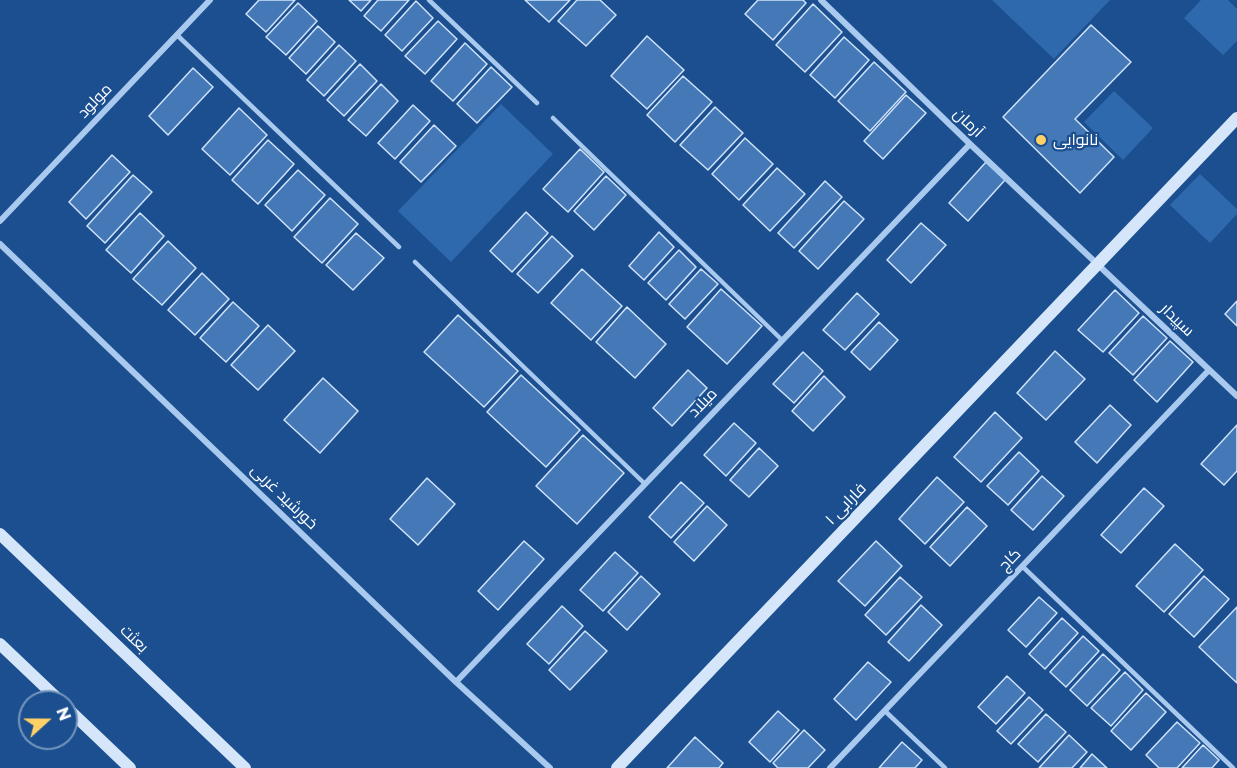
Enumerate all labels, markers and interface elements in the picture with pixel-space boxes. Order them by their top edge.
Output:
street label: مولود [74,80,116,122]
street label: آرمان [949,104,987,142]
place label: نانوایی [1053,130,1098,150]
marker: نانوایی [1034,133,1048,147]
street label: سپیدار [1156,299,1198,341]
street label: میلاد [684,384,722,422]
street label: خورشید غربی [247,460,321,534]
street label: فارابی ۱ [822,479,870,529]
street label: کاج [995,545,1025,575]
street label: بعثت [116,621,152,657]
north arrow [18,690,78,750]
text: N [52,705,75,724]

